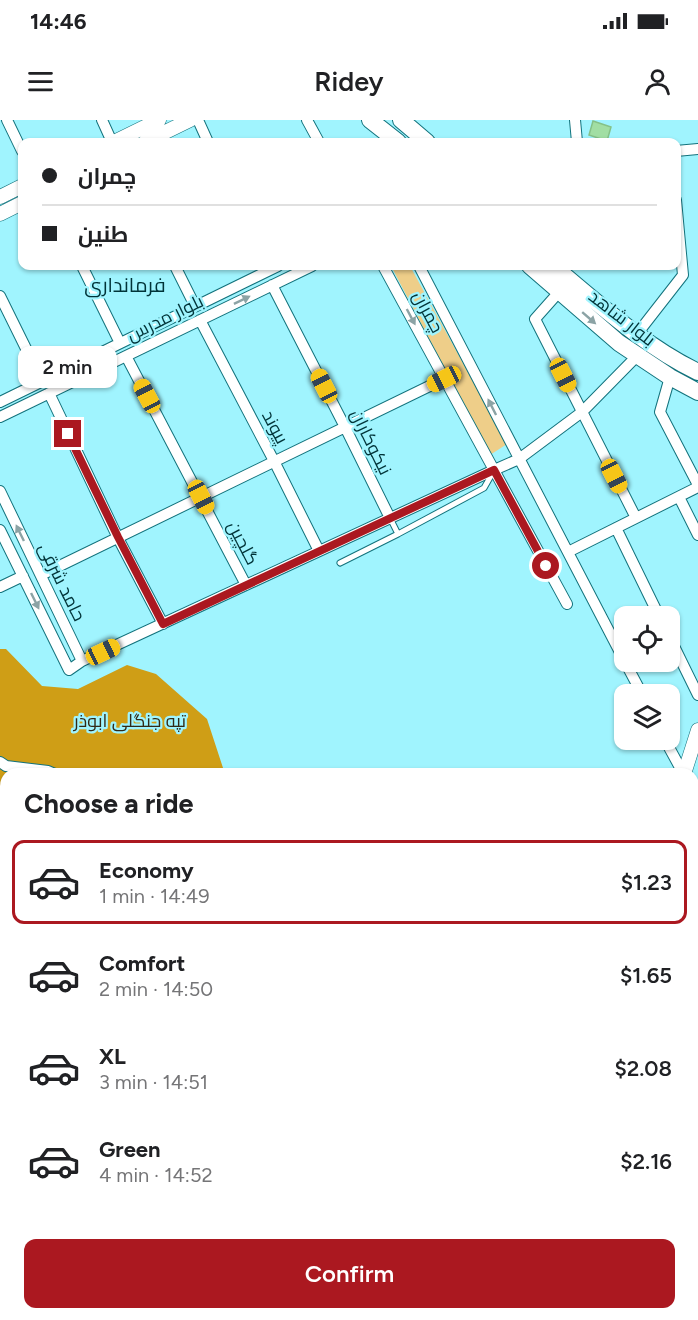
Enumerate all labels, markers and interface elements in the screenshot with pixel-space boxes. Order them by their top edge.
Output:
text: 14:46 [30,8,87,35]
icon: menu [24,65,57,98]
text: Ridey [314,65,384,98]
icon: person [641,65,674,98]
text: چمران [78,163,136,190]
text: طنین [78,221,128,248]
district label: فرمانداری [84,273,166,298]
street label: بلوار شاهد [584,285,660,351]
street label: چمران [407,287,448,337]
street label: بلوار مدرس [123,290,207,346]
one-way arrow [233,295,250,304]
one-way arrow [406,309,416,326]
one-way arrow [581,311,596,324]
callout: 2 min [19,347,118,389]
text: 2 min [43,355,92,379]
car [547,355,579,395]
car [424,363,464,395]
car [308,366,340,406]
car [131,376,163,416]
one-way arrow [488,398,497,415]
street label: پیوند [256,406,293,448]
street label: نیکوکاران [346,406,396,478]
route end [54,420,81,447]
car [598,456,630,496]
car [185,477,217,517]
street label: گلچین [222,517,263,569]
one-way arrow [16,525,25,542]
street label: حامد شرقی [34,539,90,625]
route start [532,552,559,579]
one-way arrow [31,593,40,610]
map controls [614,606,680,750]
button: locate [614,606,680,672]
car [83,636,123,668]
button: layers [614,684,680,750]
park label: تپه جنگلی ابوذر [73,710,186,732]
text: Choose a ride [24,787,193,820]
icon: car [27,855,81,909]
text: Economy [99,857,194,884]
text: $1.23 [621,869,672,896]
text: 1 min · 14:49 [99,884,209,908]
icon: car [27,948,81,1002]
text: Comfort [99,950,185,977]
text: $1.65 [620,962,672,989]
text: 2 min · 14:50 [99,977,213,1001]
icon: car [27,1041,81,1095]
text: XL [99,1043,126,1070]
text: $2.08 [614,1055,672,1082]
text: 3 min · 14:51 [99,1070,208,1094]
icon: car [27,1134,81,1188]
text: Green [99,1136,161,1163]
text: $2.16 [620,1148,672,1175]
text: 4 min · 14:52 [99,1163,213,1187]
button: Confirm [24,1239,675,1308]

